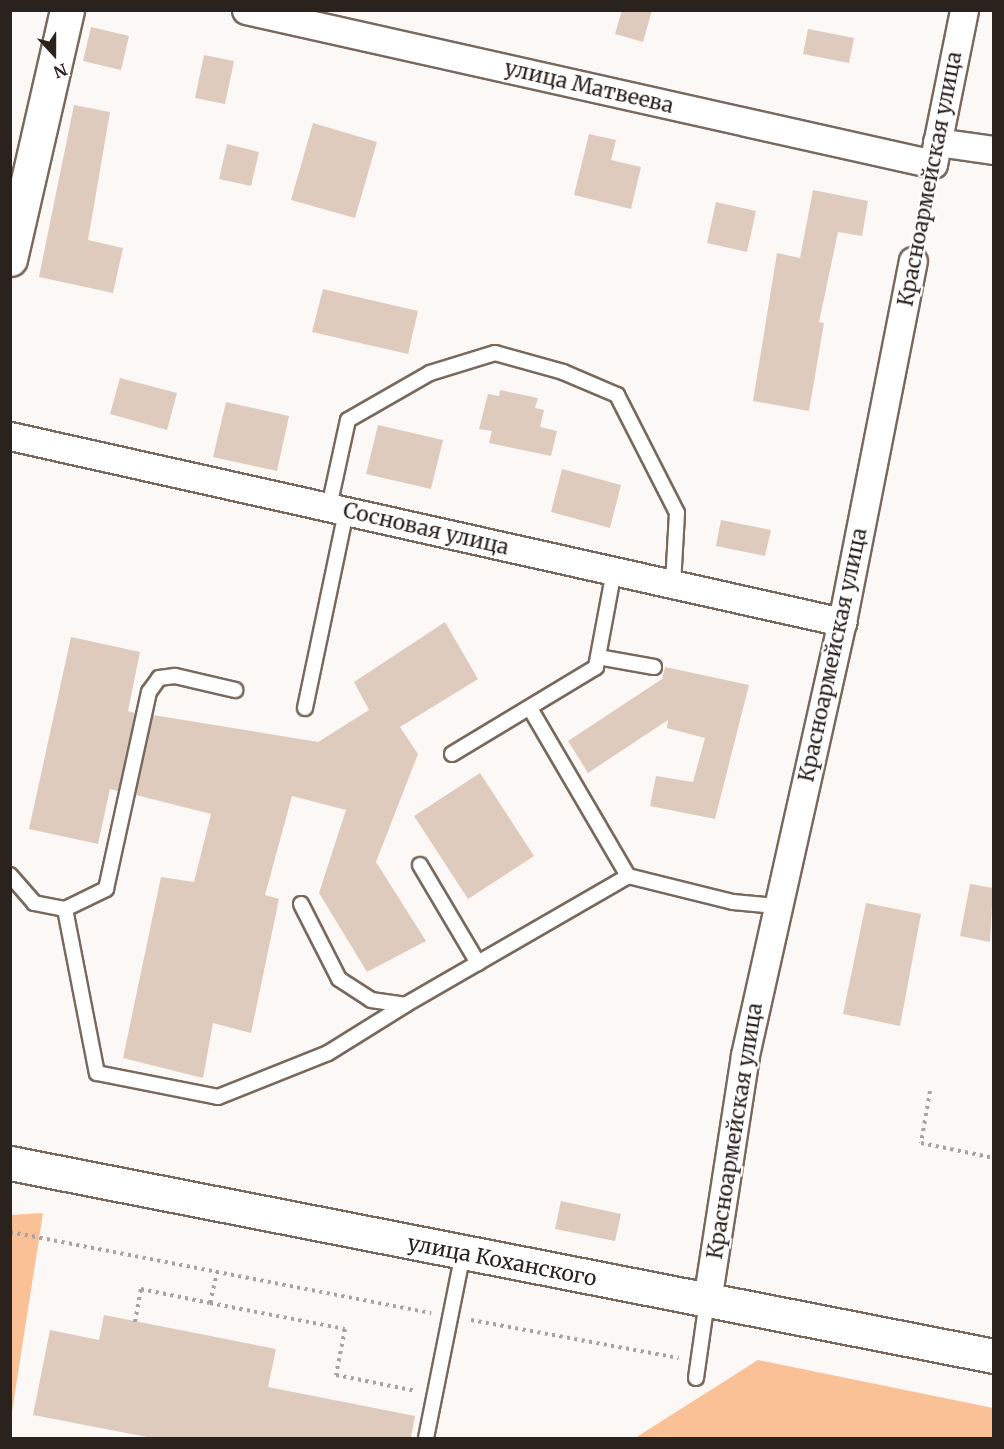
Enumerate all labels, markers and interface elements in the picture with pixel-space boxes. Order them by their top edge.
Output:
north arrow [24,24,84,84]
street label: Красноармейская улица [893,50,967,308]
street label: улица Матвеева [502,55,676,119]
text: N [51,59,70,82]
street label: Сосновая улица [341,498,511,560]
street label: Красноармейская улица [794,526,872,784]
street label: Красноармейская улица [702,1001,768,1261]
street label: улица Коханского [405,1230,599,1292]

